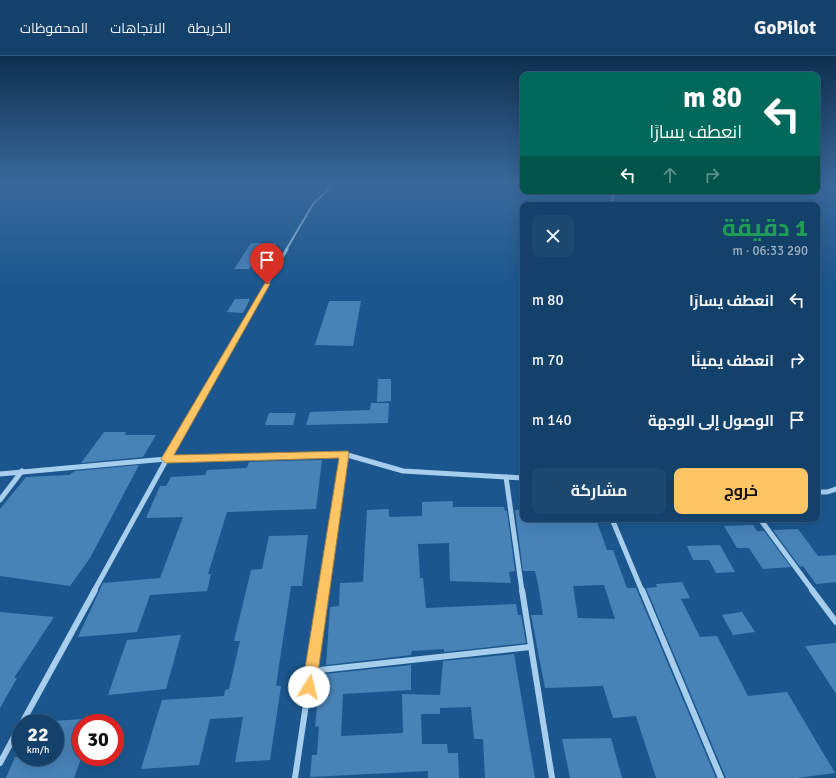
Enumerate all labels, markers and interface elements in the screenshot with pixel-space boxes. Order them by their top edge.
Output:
text: GoPilot [754,16,816,40]
text: المحفوظات [20,20,88,37]
text: الاتجاهات [110,20,166,37]
text: الخريطة [188,20,231,37]
text: 80 m [683,81,742,115]
icon: left [756,88,808,140]
text: انعطف يسارًا [649,121,742,143]
icon: left [617,164,639,186]
icon: ahead [659,164,681,186]
icon: right [701,164,723,186]
text: 1 دقيقة [722,213,808,243]
button: close [532,215,574,257]
pin [250,243,284,284]
text: 290 m · 06:33 [732,243,808,259]
icon: arrive [256,249,278,271]
icon: left [786,289,808,311]
text: 80 m [532,291,563,309]
text: انعطف يسارًا [689,292,774,310]
icon: right [786,349,808,371]
text: 70 m [532,351,563,369]
text: انعطف يمينًا [691,352,774,370]
icon: arrive [786,409,808,431]
text: 140 m [532,411,572,429]
text: الوصول إلى الوجهة [648,412,774,430]
button: مشاركة [532,468,666,514]
button: خروج [674,468,808,514]
position arrow [288,666,330,708]
speed limit sign: 30 [72,714,124,766]
text: 22 [27,722,49,747]
text: km/h [27,744,49,756]

